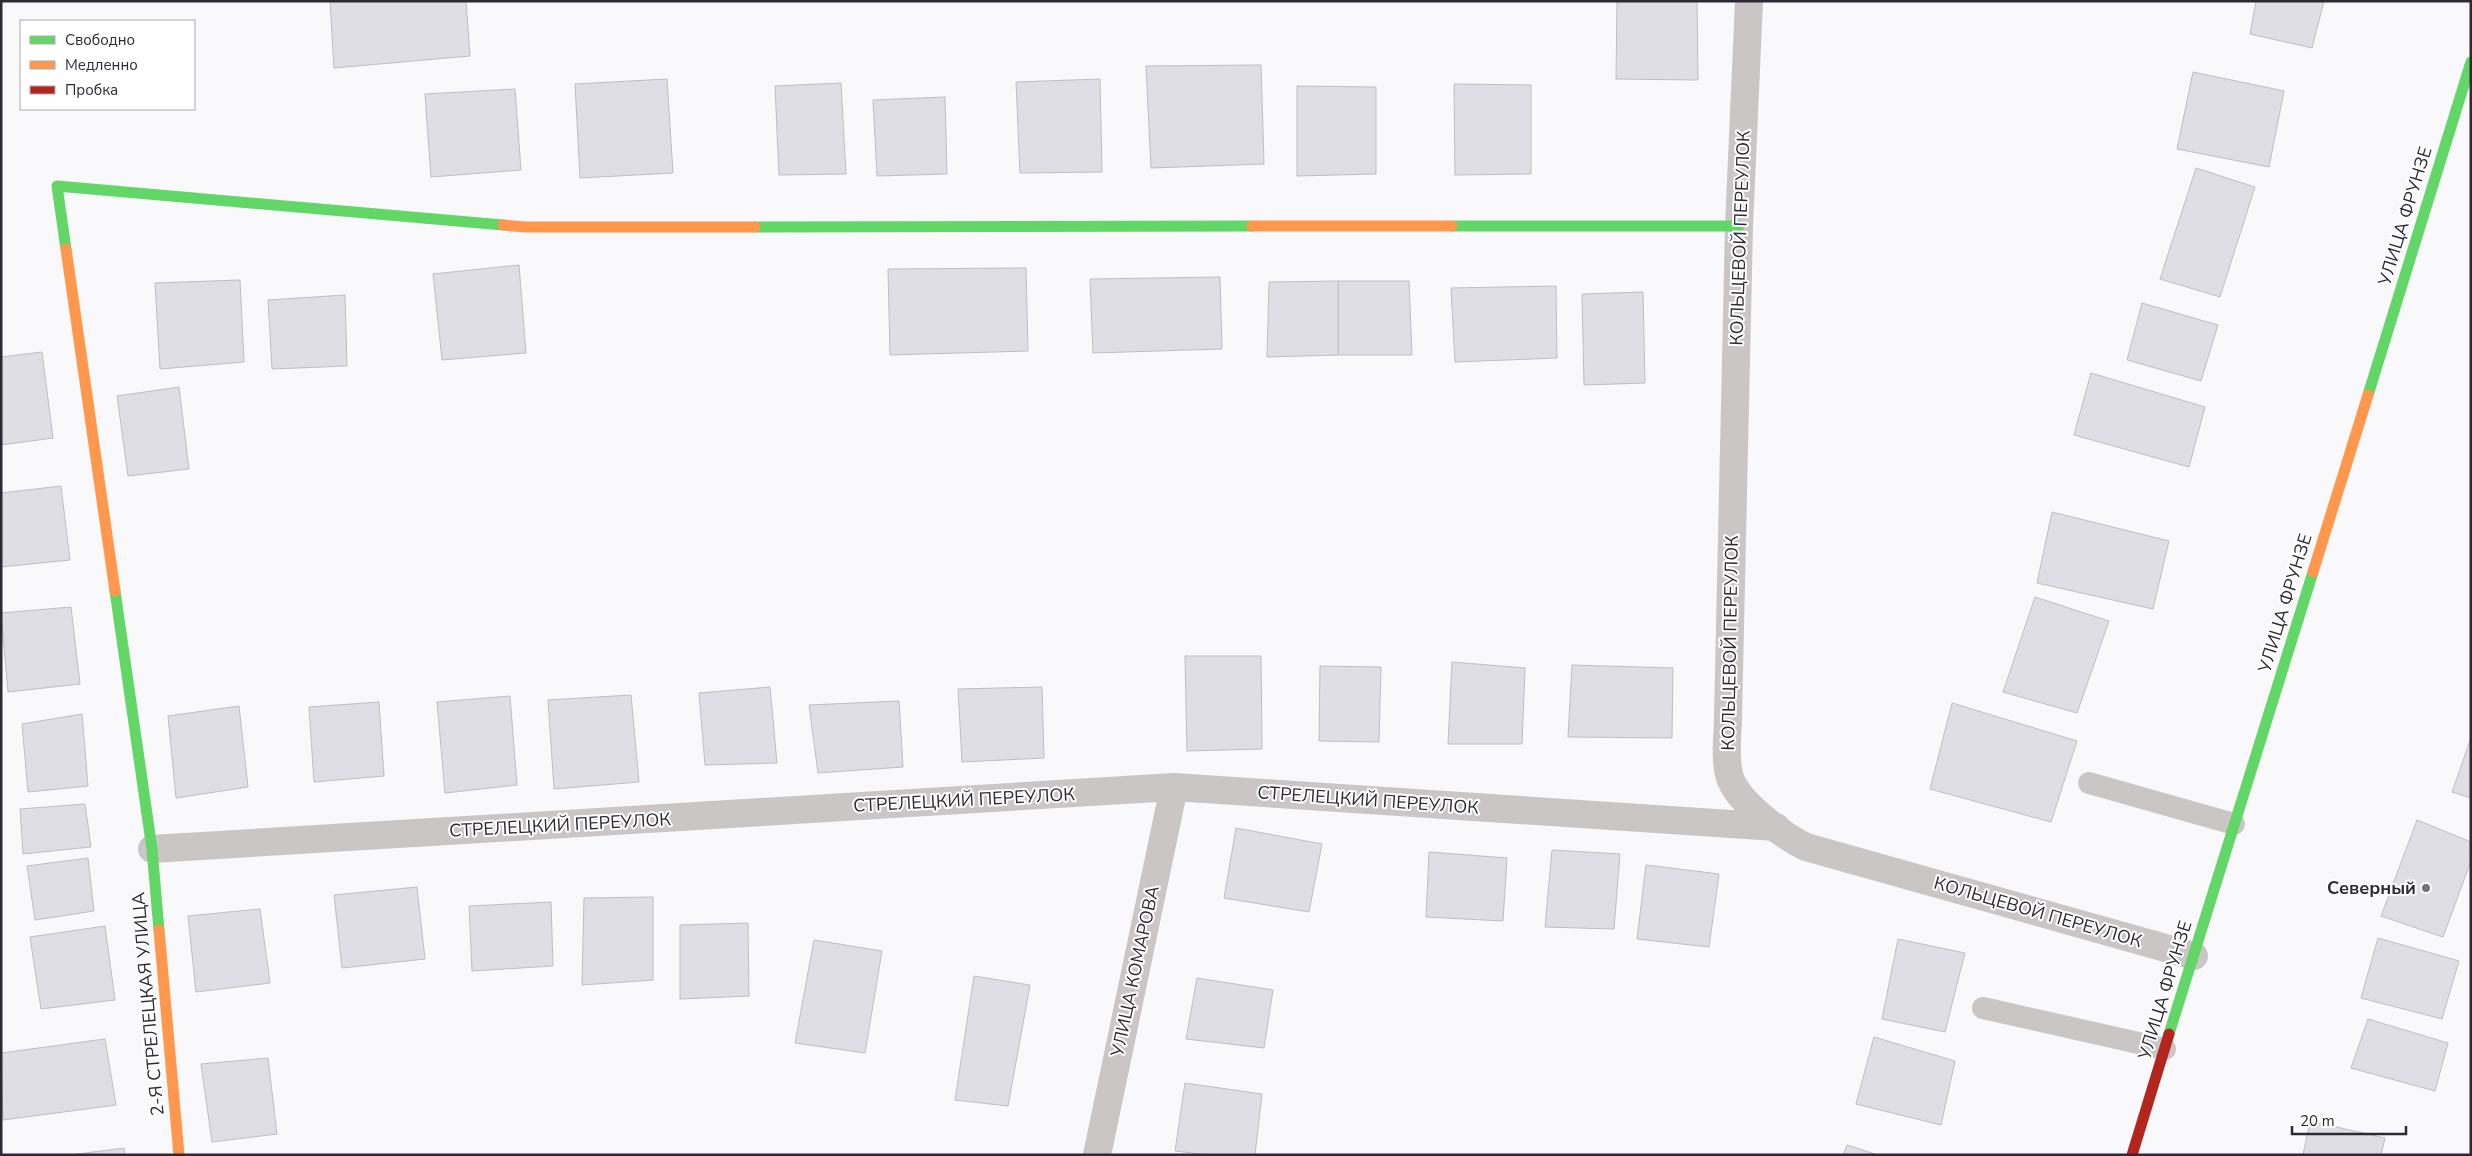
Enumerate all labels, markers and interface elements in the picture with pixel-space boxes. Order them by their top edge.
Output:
legend [20,20,195,110]
text: Свободно [65,30,135,50]
text: Медленно [65,55,138,75]
text: Пробка [65,80,118,100]
street label: КОЛЬЦЕВОЙ ПЕРЕУЛОК [1724,130,1756,346]
street label: УЛИЦА ФРУНЗЕ [2372,144,2438,289]
street label: УЛИЦА ФРУНЗЕ [2252,531,2318,676]
street label: КОЛЬЦЕВОЙ ПЕРЕУЛОК [1716,535,1744,751]
street label: СТРЕЛЕЦКИЙ ПЕРЕУЛОК [1257,780,1480,820]
street label: СТРЕЛЕЦКИЙ ПЕРЕУЛОК [853,782,1076,818]
street label: СТРЕЛЕЦКИЙ ПЕРЕУЛОК [449,807,672,843]
street label: КОЛЬЦЕВОЙ ПЕРЕУЛОК [1931,871,2145,953]
place label: Северный [2327,876,2416,900]
marker: Северный [2420,882,2432,894]
street label: УЛИЦА КОМАРОВА [1105,883,1165,1060]
street label: 2-Я СТРЕЛЕЦКАЯ УЛИЦА [126,891,170,1117]
street label: УЛИЦА ФРУНЗЕ [2132,918,2198,1063]
scale bar [2292,1104,2406,1136]
text: 20 m [2300,1111,2335,1131]

